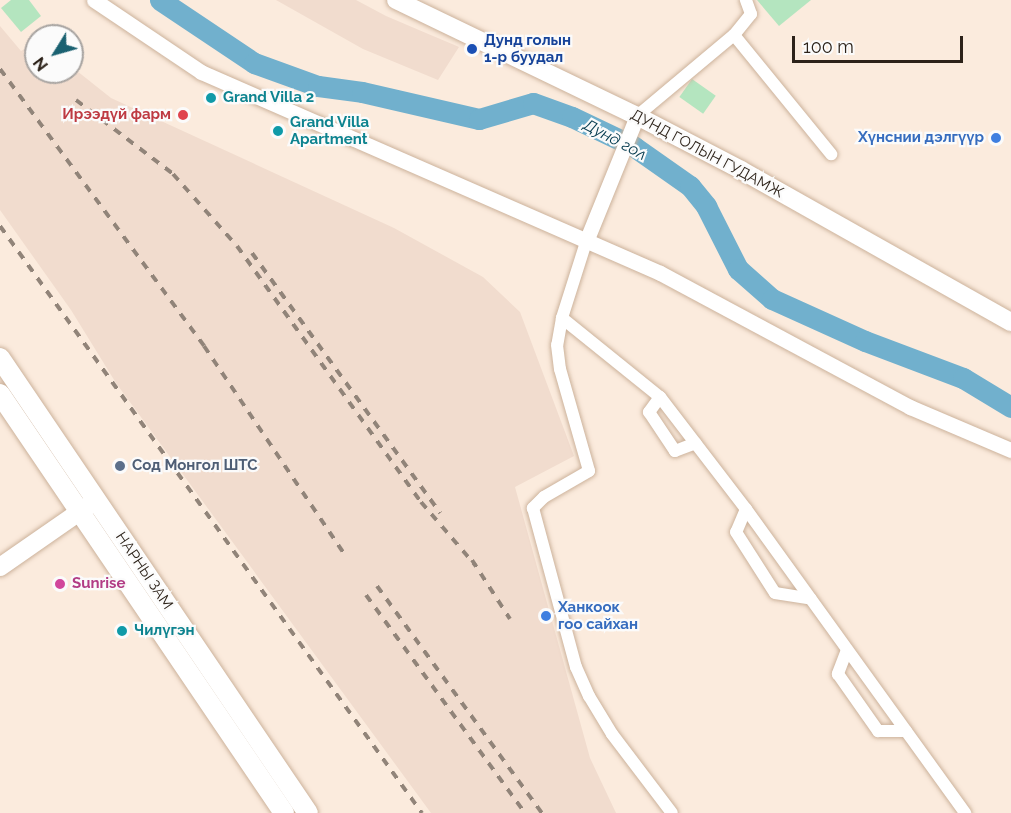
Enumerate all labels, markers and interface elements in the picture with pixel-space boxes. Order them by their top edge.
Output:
north arrow [24,24,84,84]
scale bar [795,24,966,62]
place label: Дунд голын 1-р буудал [484,31,571,66]
text: 100 m [803,36,854,57]
marker: Дунд голын 1-р буудал [465,42,479,56]
text: N [30,53,52,75]
place label: Grand Villa 2 [223,89,315,107]
marker: Grand Villa 2 [204,91,218,105]
place label: Ирээдүй фарм [62,106,171,124]
street label: ДУНД ГОЛЫН ГУДАМЖ [628,106,786,202]
marker: Ирээдүй фарм [176,108,190,122]
place label: Grand Villa Apartment [290,113,370,148]
water label: Дунд гол [580,115,650,165]
marker: Grand Villa Apartment [271,124,285,138]
place label: Хүнснии дэлгүүр [858,129,984,147]
marker: Хүнснии дэлгүүр [989,131,1003,145]
place label: Сод Монгол ШТС [132,457,258,475]
marker: Сод Монгол ШТС [113,459,127,473]
street label: НАРНЫ ЗАМ [112,529,176,613]
place label: Sunrise [72,575,126,593]
marker: Sunrise [53,577,67,591]
place label: Ханкоок гоо сайхан [558,598,638,633]
marker: Ханкоок гоо сайхан [539,609,553,623]
place label: Чилүгэн [134,622,195,640]
marker: Чилүгэн [115,624,129,638]

